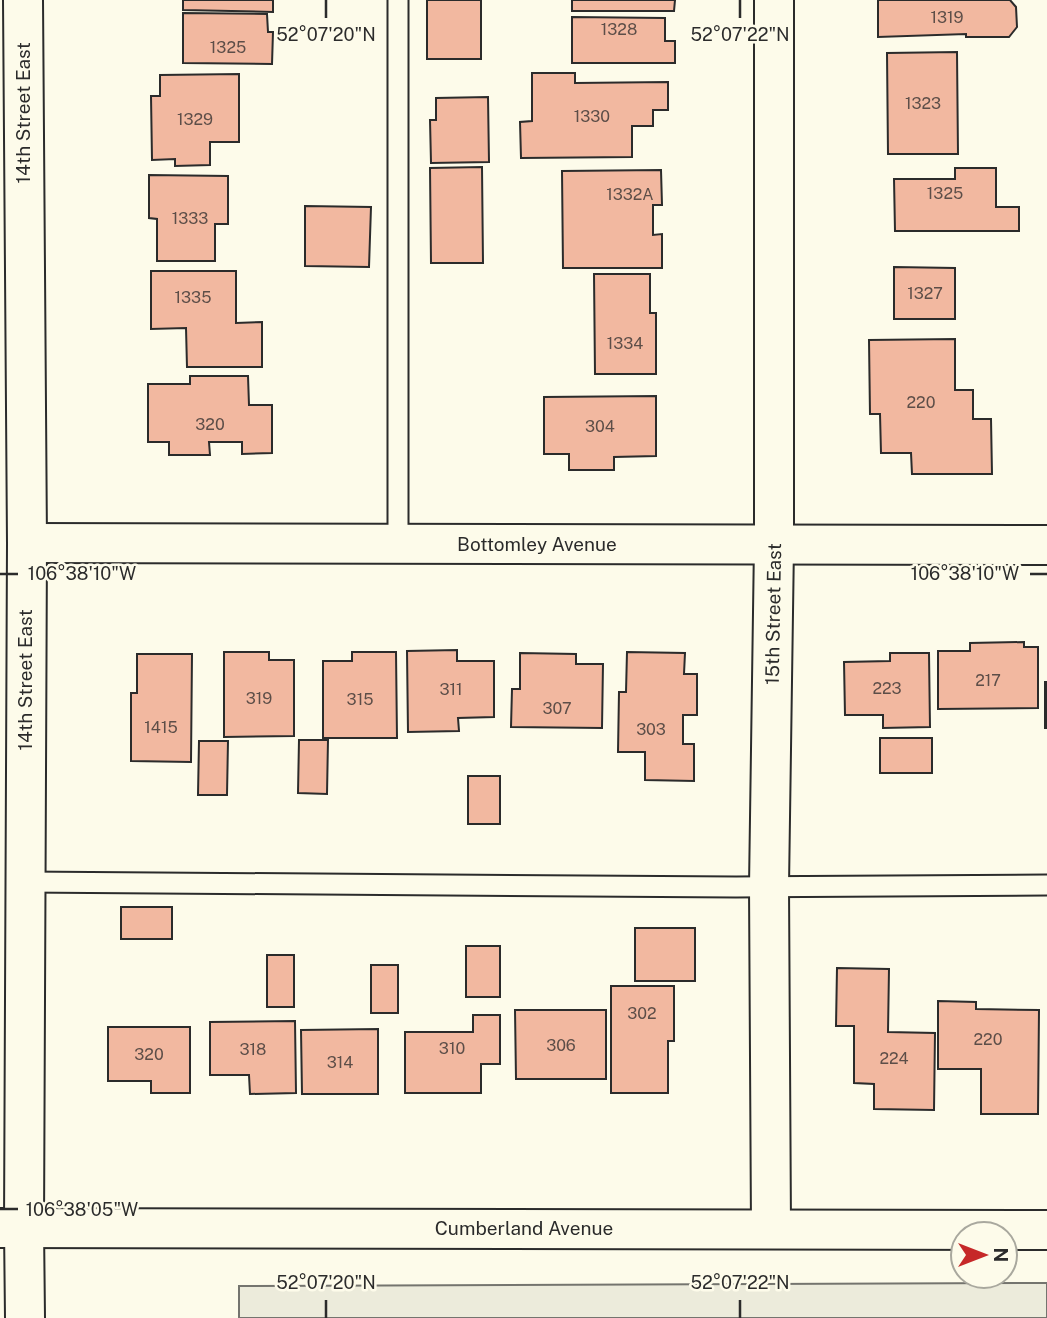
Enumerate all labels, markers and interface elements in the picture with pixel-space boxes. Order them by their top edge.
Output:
house number: 1319 [930,8,964,27]
house number: 1328 [601,20,637,39]
text: 52°07'20"N [276,24,376,45]
text: 52°07'22"N [690,24,790,45]
house number: 1325 [210,38,246,57]
street label: 14th Street East [12,42,34,184]
house number: 1323 [905,94,941,113]
house number: 1330 [574,107,610,126]
house number: 1329 [177,110,213,129]
house number: 1325 [927,184,963,203]
house number: 1332A [606,185,654,204]
house number: 1333 [172,209,208,228]
house number: 1327 [907,284,943,303]
house number: 1335 [175,288,211,307]
house number: 1334 [607,334,643,353]
house number: 220 [907,393,936,412]
house number: 320 [195,415,225,434]
house number: 304 [585,417,615,436]
street label: Bottomley Avenue [457,533,617,555]
street label: 15th Street East [761,543,785,685]
text: 106°38'10"W [28,563,136,584]
text: 106°38'10"W [911,563,1019,584]
street label: 14th Street East [14,609,36,751]
house number: 217 [975,671,1001,690]
house number: 223 [872,679,902,698]
house number: 311 [439,680,463,699]
house number: 319 [246,689,272,708]
house number: 315 [347,690,373,709]
house number: 307 [542,699,572,718]
house number: 1415 [144,718,178,737]
house number: 303 [636,720,666,739]
house number: 302 [627,1004,657,1023]
house number: 220 [974,1030,1003,1049]
house number: 306 [546,1036,576,1055]
house number: 310 [439,1039,465,1058]
house number: 318 [240,1040,266,1059]
house number: 320 [134,1045,164,1064]
house number: 224 [879,1049,909,1068]
house number: 314 [327,1053,353,1072]
text: 106°38'05"W [26,1199,138,1220]
street label: Cumberland Avenue [435,1217,613,1239]
north arrow [949,1220,1019,1290]
text: N [990,1248,1012,1262]
text: 52°07'20"N [276,1272,376,1293]
text: 52°07'22"N [690,1272,790,1293]

